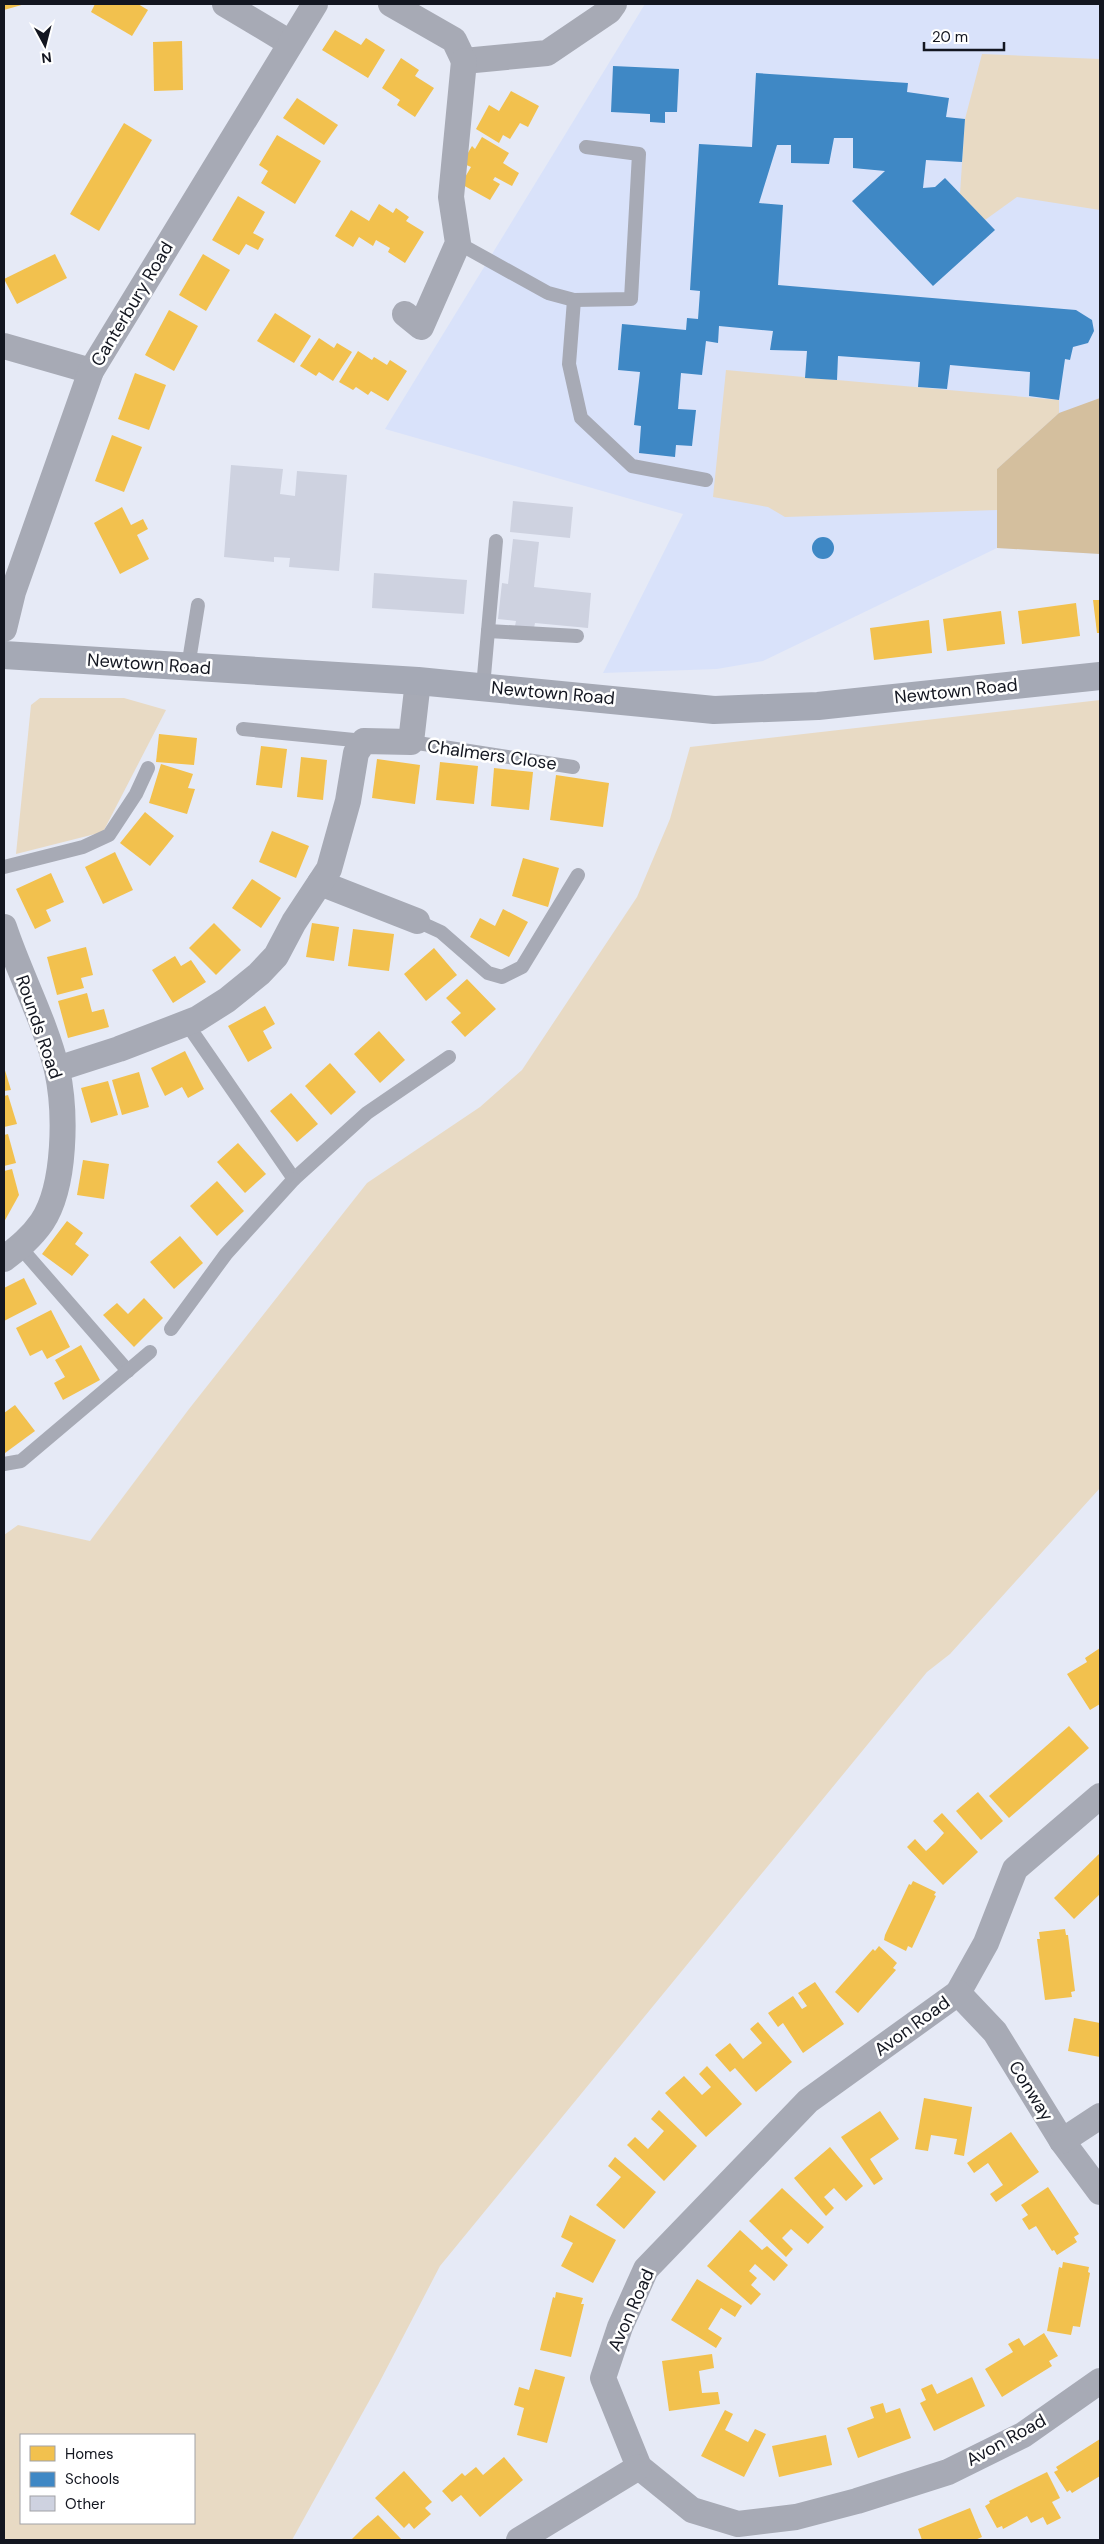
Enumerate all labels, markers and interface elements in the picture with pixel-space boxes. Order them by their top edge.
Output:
north arrow [20,20,70,70]
scale bar [924,20,1004,52]
text: 20 m [932,27,968,47]
text: N [40,48,53,67]
street label: Canterbury Road [85,237,179,371]
street label: Newtown Road [86,648,212,680]
street label: Newtown Road [893,673,1019,709]
street label: Newtown Road [490,676,616,710]
street label: Chalmers Close [426,734,558,776]
street label: Rounds Road [10,972,68,1082]
street label: Avon Road [869,1990,955,2062]
street label: Conway [1003,2056,1059,2126]
street label: Avon Road [602,2265,660,2355]
street label: Avon Road [962,2408,1050,2472]
legend [20,2434,195,2524]
text: Homes [65,2444,114,2464]
text: Schools [65,2469,120,2489]
text: Other [65,2494,106,2514]

